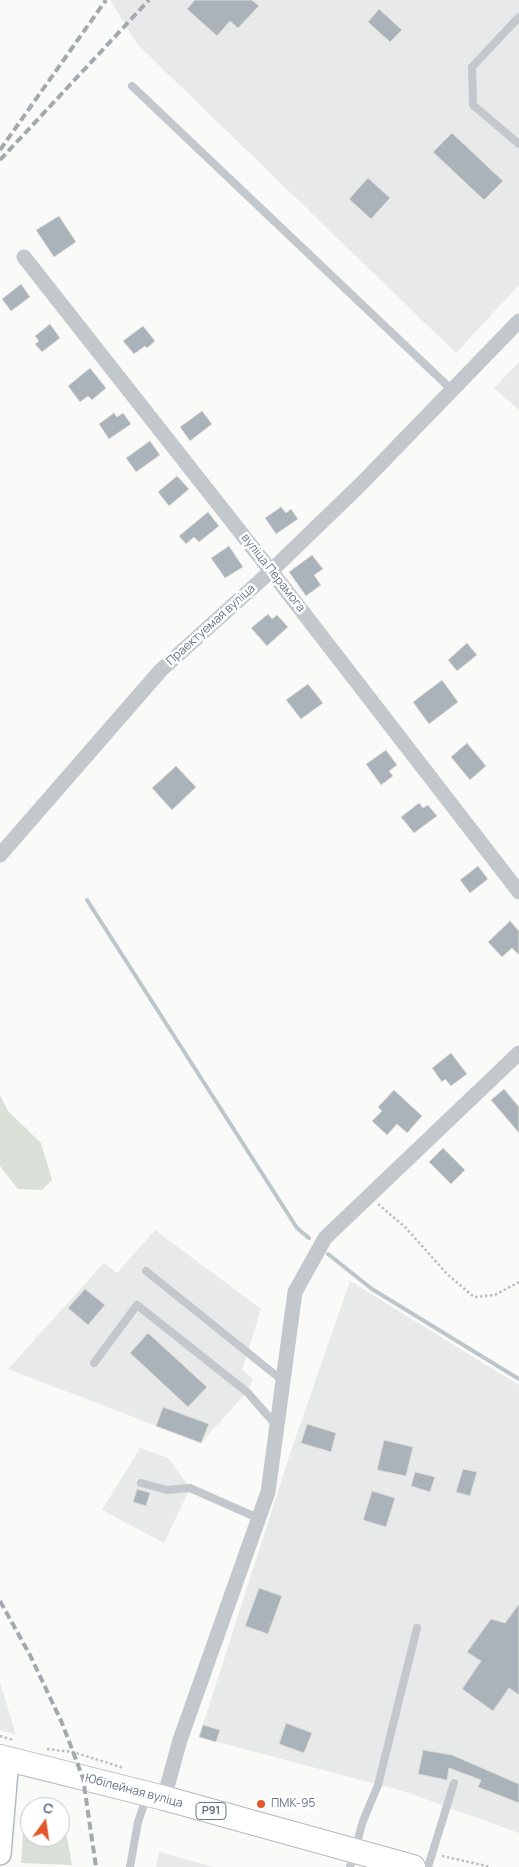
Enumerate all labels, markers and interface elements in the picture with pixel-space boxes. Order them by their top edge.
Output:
street label: вуліца Перамога [238,531,308,615]
street label: Праектуемая вуліца [164,581,258,669]
street label: Юбілейная вуліца [84,1771,184,1811]
north arrow [20,1797,70,1847]
text: С [41,1797,56,1818]
place label: ПМК-95 [271,1797,315,1811]
marker: ПМК-95 [255,1798,267,1810]
road number: Р91 [196,1802,226,1820]

